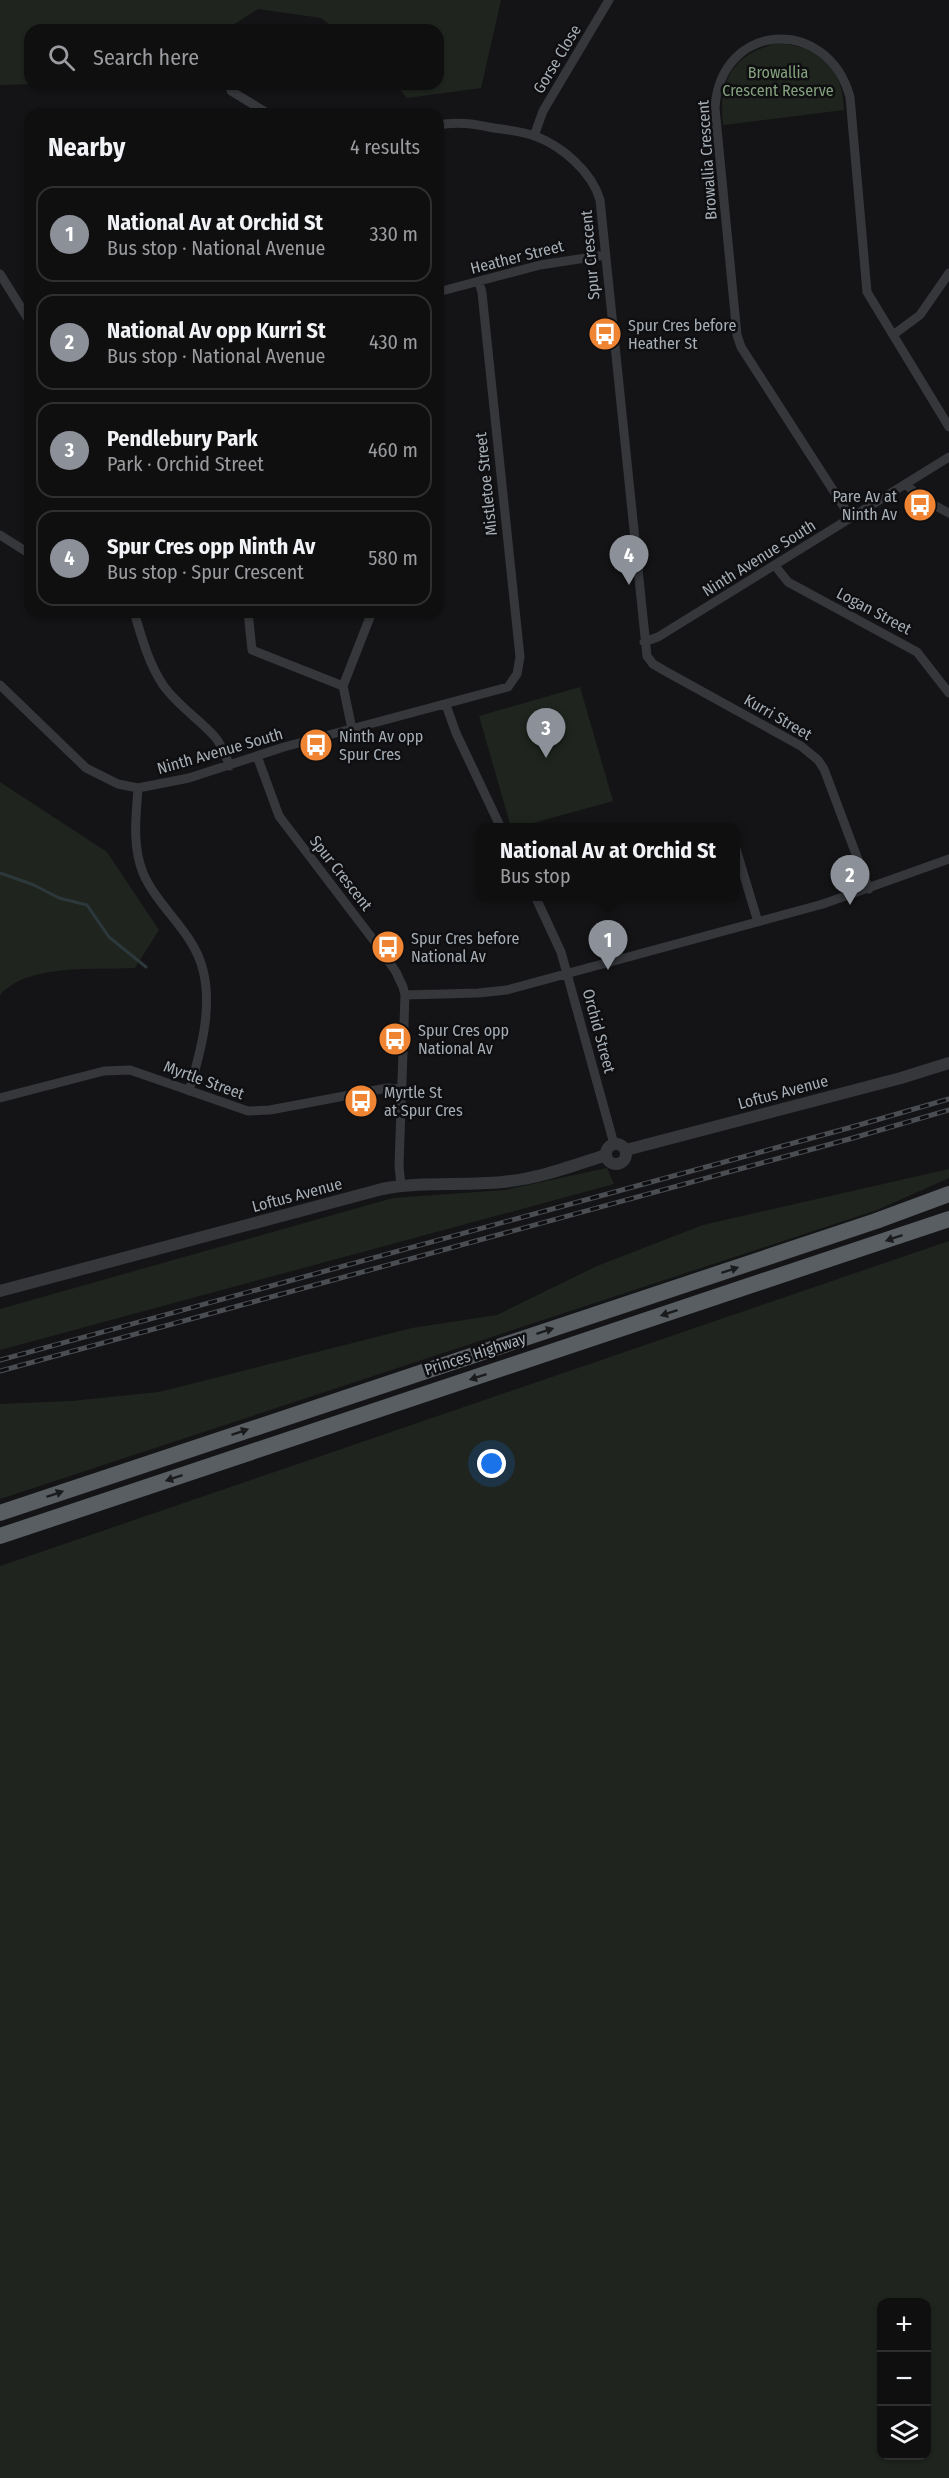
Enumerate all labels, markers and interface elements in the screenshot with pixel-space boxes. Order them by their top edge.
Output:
street label: Gorse Close [529,21,585,97]
search box [24,24,444,90]
icon: search [45,41,78,74]
text: Search here [93,44,199,71]
park label: Browallia Crescent Reserve [722,63,834,100]
street label: Browallia Crescent [693,99,721,221]
text: Nearby [48,132,125,163]
text: 4 results [350,135,420,159]
text: National Av at Orchid St [107,209,323,236]
street label: Spur Crescent [577,209,603,301]
text: 1 [65,222,74,246]
text: 330 m [369,222,418,246]
text: Bus stop · National Avenue [107,236,325,260]
street label: Heather Street [468,236,566,278]
bus stop icon: Spur Cres before Heather St [587,316,623,352]
place label: Spur Cres before Heather St [628,316,736,353]
text: National Av opp Kurri St [107,317,326,344]
text: 2 [65,330,74,354]
text: 430 m [369,330,418,354]
text: Bus stop · National Avenue [107,344,325,368]
text: Pendlebury Park [107,425,258,452]
street label: Mistletoe Street [471,431,501,537]
text: 3 [65,438,74,462]
text: 460 m [368,438,418,462]
text: Park · Orchid Street [107,452,264,476]
place label: Pare Av at Ninth Av [832,487,898,524]
bus stop icon: Pare Av at Ninth Av [902,487,938,523]
street label: Ninth Avenue South [699,516,819,600]
text: Spur Cres opp Ninth Av [107,533,315,560]
pin: 4 [610,536,648,585]
text: 4 [64,546,75,570]
text: 580 m [368,546,418,570]
text: Bus stop · Spur Crescent [107,560,304,584]
street label: Logan Street [833,583,915,639]
street label: Kurri Street [741,690,816,744]
pin: 3 [526,708,566,758]
street label: Ninth Avenue South [155,724,285,778]
bus stop icon: Ninth Av opp Spur Cres [298,727,334,763]
place label: Ninth Av opp Spur Cres [339,727,423,764]
popup [476,823,740,901]
street label: Spur Crescent [306,832,377,915]
text: National Av at Orchid St [500,837,716,864]
pin: 2 [830,856,870,905]
text: Bus stop [500,864,571,888]
pin: 1 [588,920,628,970]
bus stop icon: Spur Cres before National Av [370,929,406,965]
place label: Spur Cres before National Av [411,929,519,966]
street label: Orchid Street [579,987,620,1076]
bus stop icon: Spur Cres opp National Av [377,1021,413,1057]
place label: Spur Cres opp National Av [418,1021,509,1058]
street label: Myrtle Street [161,1057,248,1104]
street label: Loftus Avenue [736,1071,830,1113]
bus stop icon: Myrtle St at Spur Cres [343,1083,379,1119]
place label: Myrtle St at Spur Cres [384,1083,463,1120]
street label: Loftus Avenue [250,1174,344,1216]
one-way arrow [885,1234,903,1243]
one-way arrow [721,1264,739,1274]
one-way arrow [660,1309,678,1318]
one-way arrow [536,1326,554,1335]
street label: Princes Highway [422,1328,529,1379]
one-way arrow [469,1372,487,1382]
one-way arrow [231,1427,249,1436]
your location [477,1449,506,1478]
one-way arrow [164,1474,182,1483]
one-way arrow [46,1489,64,1499]
map controls [877,2298,931,2460]
button: + [877,2298,931,2352]
button: − [877,2352,931,2406]
button: layers [877,2406,931,2460]

